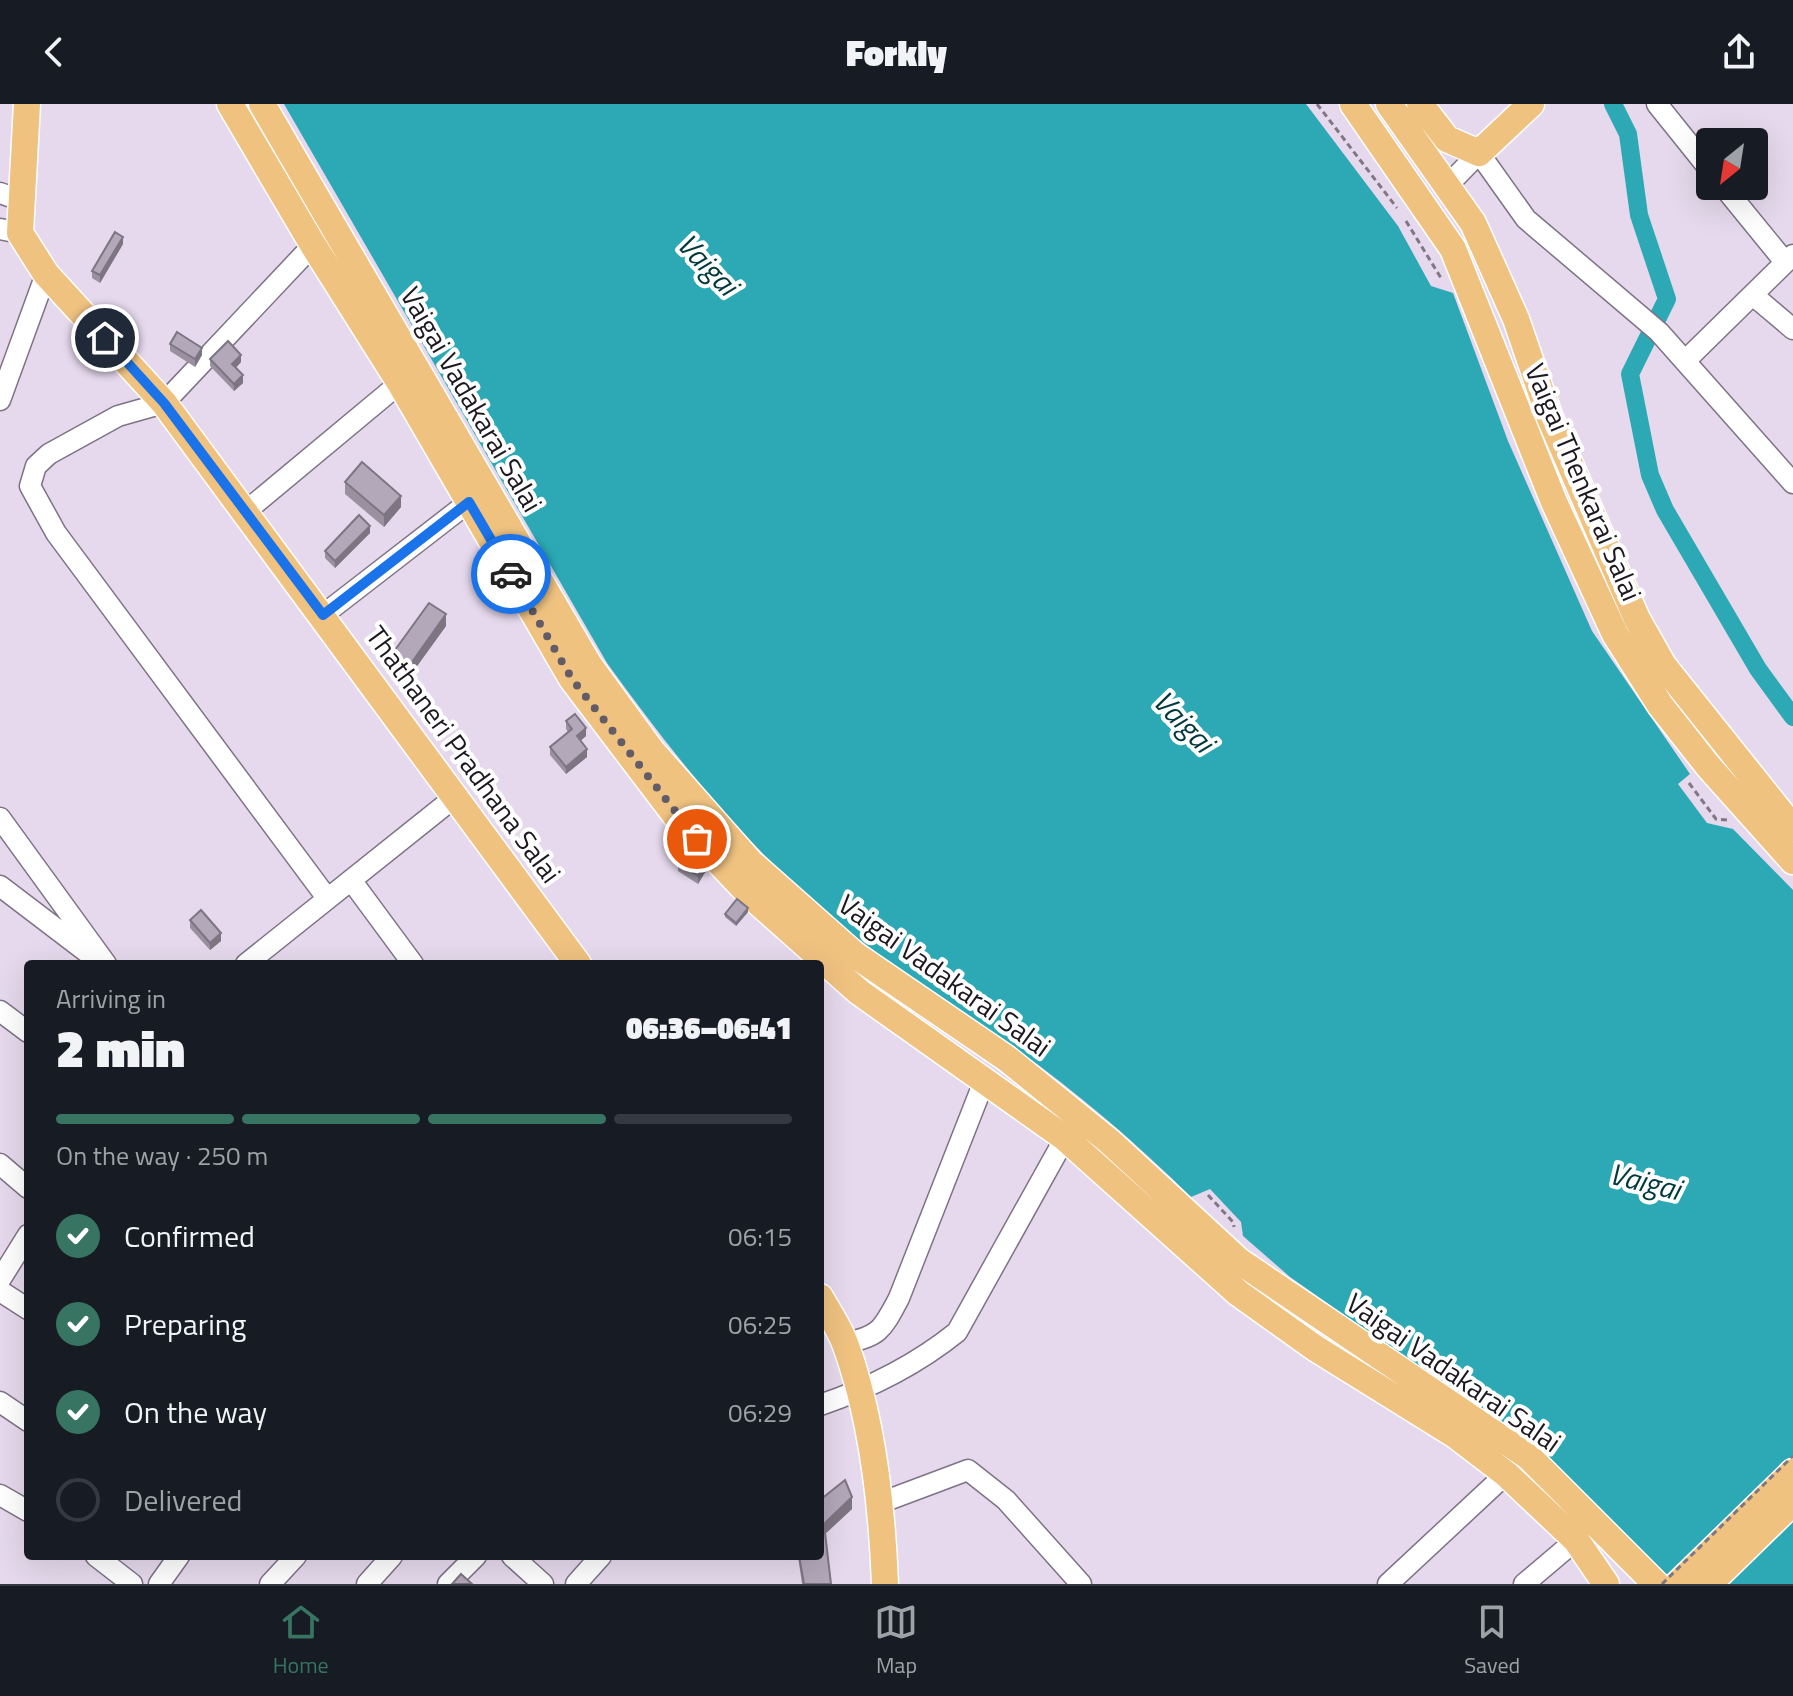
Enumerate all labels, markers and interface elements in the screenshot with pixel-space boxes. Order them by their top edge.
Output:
text: Forkly [846,25,947,80]
icon: back [32,30,76,74]
icon: share [1717,30,1761,74]
north arrow [1696,128,1768,200]
map controls [1696,128,1768,200]
water label: Vaigai [666,222,752,309]
street label: Vaigai Vadakarai Salai [390,278,554,520]
pin [71,304,139,372]
icon: home [83,316,127,360]
street label: Vaigai Thenkarai Salai [1514,356,1654,608]
courier [471,534,551,614]
icon: car [489,552,533,596]
street label: Thathaneri Pradhana Salai [356,616,572,892]
water label: Vaigai [1142,679,1228,766]
pin [663,805,731,873]
icon: bag [675,817,719,861]
street label: Vaigai Vadakarai Salai [830,883,1060,1067]
text: Arriving in [56,979,166,1018]
text: 06:36–06:41 [626,1005,792,1051]
text: 2 min [56,1008,185,1087]
text: On the way · 250 m [56,1136,268,1175]
water label: Vaigai [1605,1150,1689,1213]
text: Confirmed [124,1213,255,1259]
icon: check [56,1214,100,1258]
text: 06:15 [728,1217,792,1256]
street label: Vaigai Vadakarai Salai [1338,1282,1570,1462]
text: Preparing [124,1301,246,1347]
icon: check [56,1302,100,1346]
text: 06:25 [728,1305,792,1344]
text: On the way [124,1389,267,1435]
icon: check [56,1390,100,1434]
text: 06:29 [728,1393,792,1432]
text: Delivered [124,1477,242,1523]
tab: Home [273,1600,329,1682]
tab: Map [874,1600,918,1682]
tab: Saved [1464,1600,1520,1682]

